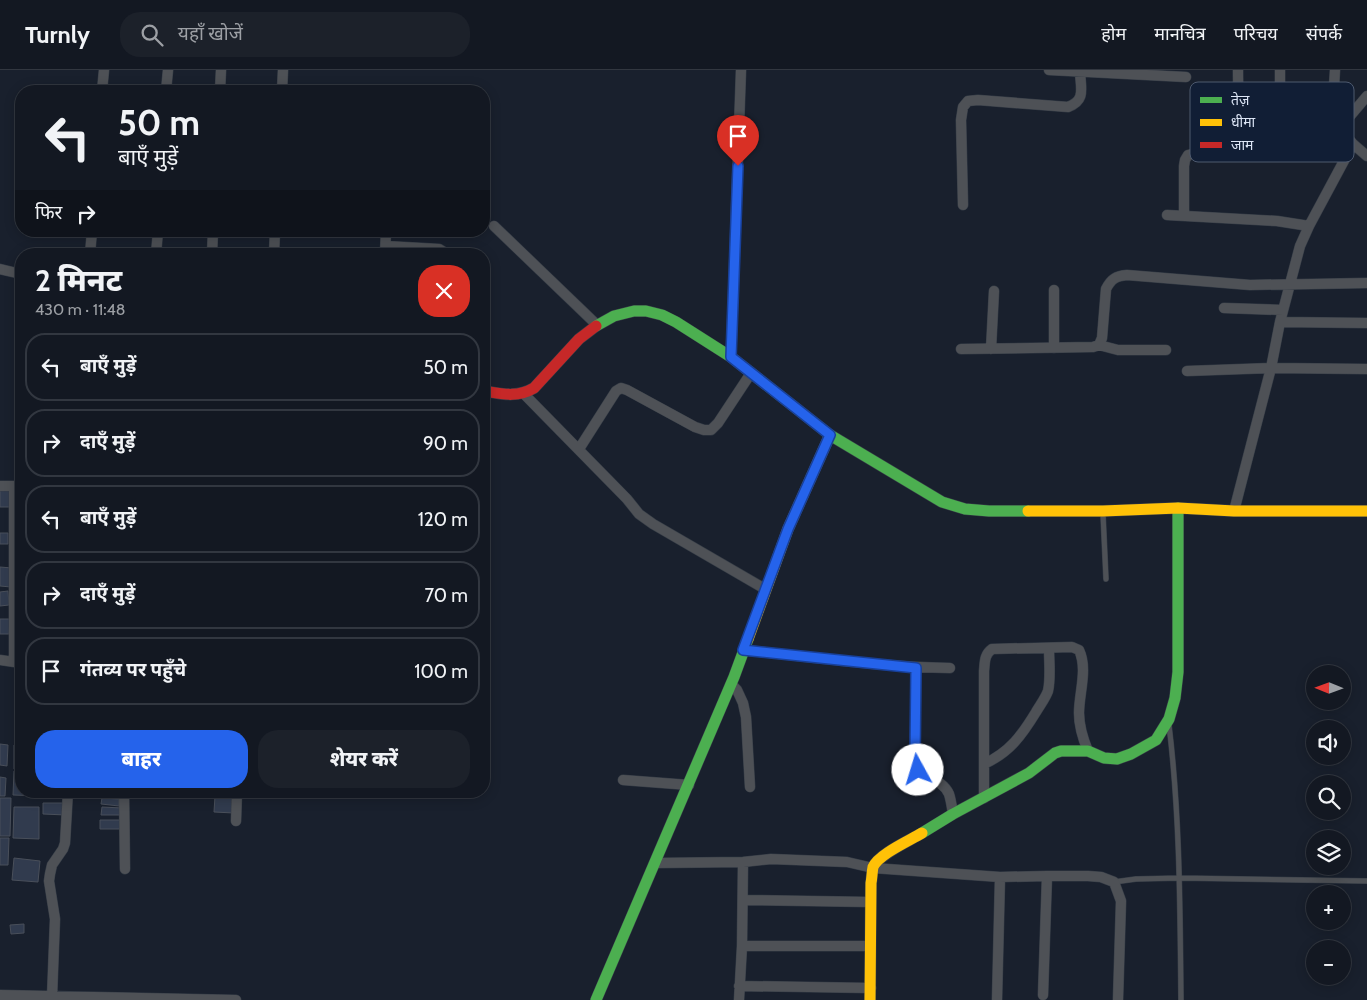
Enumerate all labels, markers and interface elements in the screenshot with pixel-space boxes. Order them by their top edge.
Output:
search box [120,12,470,57]
text: Turnly [25,20,90,49]
icon: search [138,21,166,49]
text: यहाँ खोजें [178,22,243,45]
text: होम [1101,23,1126,45]
text: मानचित्र [1154,23,1206,45]
text: परिचय [1234,23,1278,45]
text: संपर्क [1306,23,1342,45]
legend [1190,82,1354,162]
text: तेज़ [1231,91,1250,109]
text: 50 m [118,101,200,144]
icon: left [35,105,100,170]
text: धीमा [1231,113,1256,131]
pin [717,115,759,166]
icon: arrive [724,122,752,150]
text: जाम [1231,136,1254,154]
text: बाएँ मुड़ें [118,144,178,171]
icon: right [72,200,100,228]
text: फिर [35,201,62,224]
text: 2 मिनट [35,262,122,299]
button: close [418,265,470,317]
text: 430 m · 11:48 [35,300,125,319]
icon: left [37,353,65,381]
text: बाएँ मुड़ें [80,354,136,377]
text: 50 m [424,356,468,379]
icon: right [37,429,65,457]
text: दाएँ मुड़ें [80,430,135,453]
text: 90 m [423,432,468,455]
icon: left [37,505,65,533]
text: बाएँ मुड़ें [80,506,136,529]
text: 120 m [418,508,468,531]
icon: right [37,581,65,609]
text: दाएँ मुड़ें [80,582,135,605]
text: 70 m [424,584,468,607]
icon: arrive [37,657,65,685]
text: गंतव्य पर पहुँचे [80,658,186,681]
text: 100 m [414,660,468,683]
north arrow [1306,665,1351,710]
map controls [1306,665,1351,985]
button: sound [1306,720,1351,765]
button: बाहर [35,730,248,788]
button: शेयर करें [258,730,470,788]
position arrow [891,743,943,795]
button: search [1306,775,1351,820]
button: layers [1306,830,1351,875]
button: + [1306,885,1351,930]
button: − [1306,940,1351,985]

